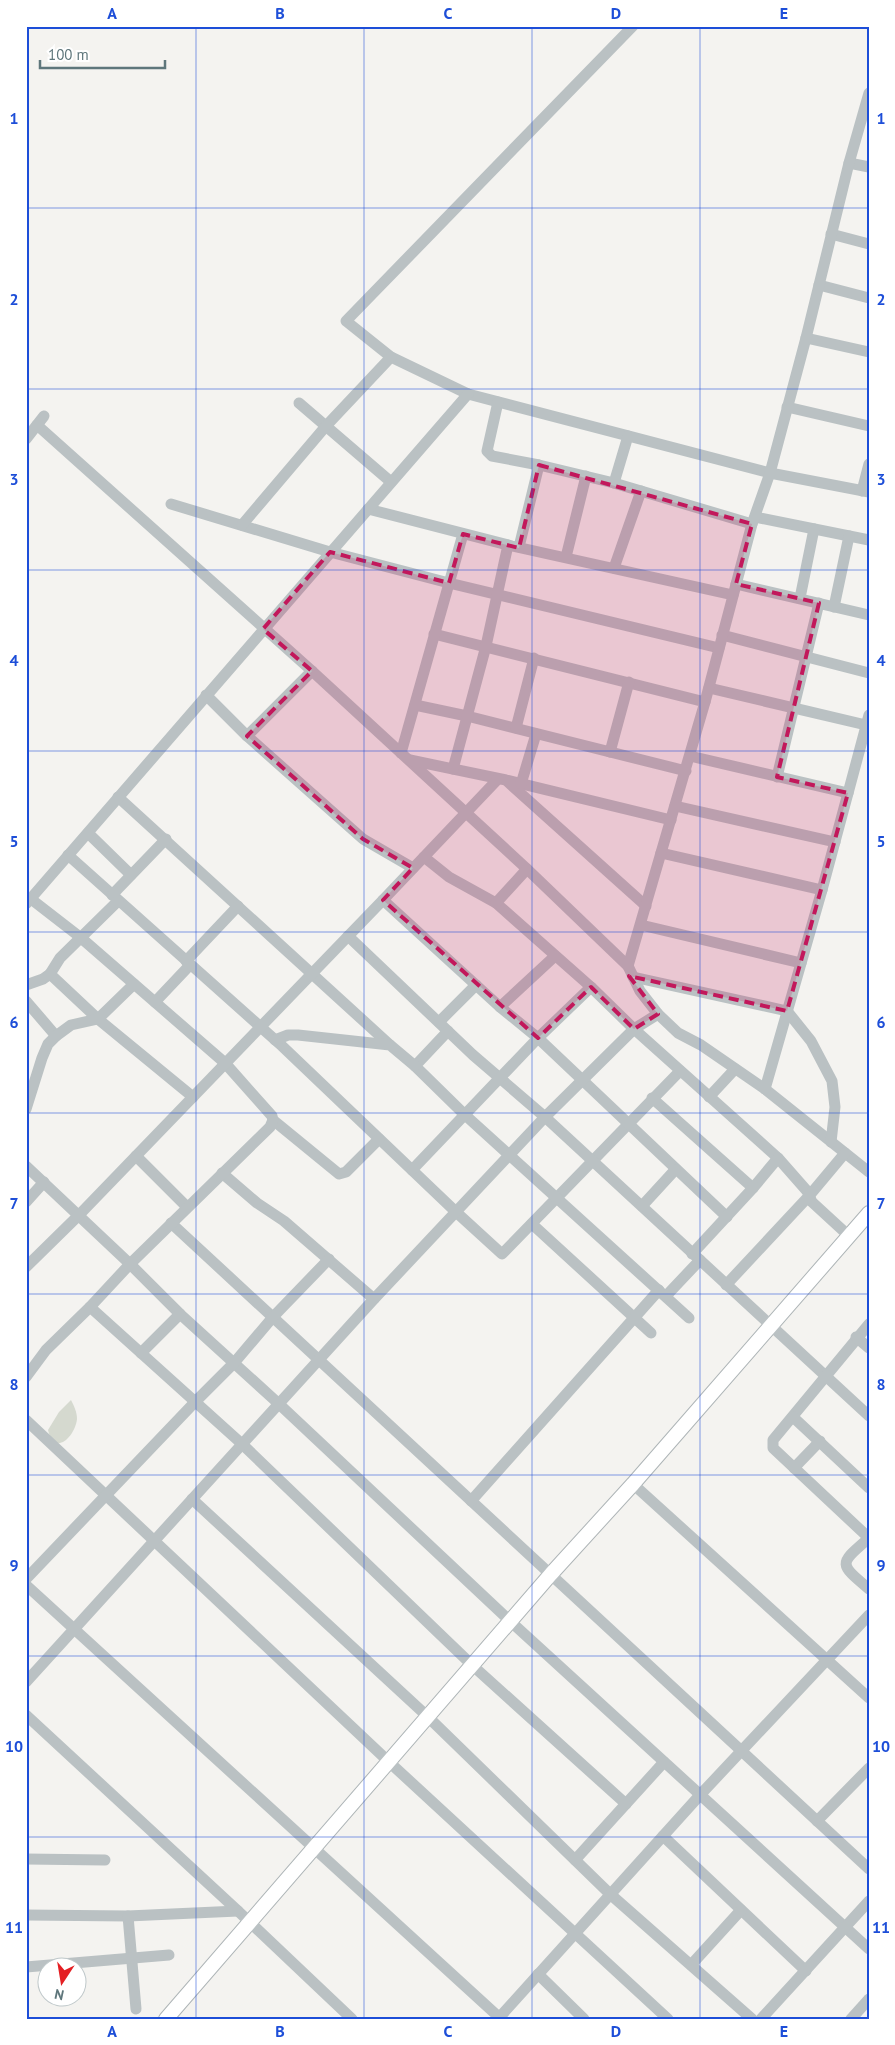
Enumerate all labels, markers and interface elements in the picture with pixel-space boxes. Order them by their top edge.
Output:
text: A [107,3,117,23]
text: B [275,3,285,23]
text: C [444,3,453,23]
text: D [611,3,621,23]
text: E [780,3,788,23]
scale bar [40,38,165,70]
text: 100 m [48,45,89,64]
text: 1 [9,108,19,128]
text: 1 [876,108,886,128]
text: 2 [9,289,19,309]
text: 2 [876,289,886,309]
text: 3 [9,469,19,489]
text: 3 [876,469,886,489]
text: 4 [9,650,19,670]
text: 4 [876,650,886,670]
text: 5 [9,831,19,851]
text: 5 [876,831,886,851]
text: 6 [9,1012,19,1032]
text: 6 [876,1012,886,1032]
text: 7 [9,1193,19,1213]
text: 7 [876,1193,886,1213]
text: 8 [9,1374,19,1394]
text: 8 [876,1374,886,1394]
text: 9 [9,1555,19,1575]
text: 9 [876,1555,886,1575]
text: 10 [5,1736,23,1756]
text: 10 [872,1736,890,1756]
text: 11 [5,1917,23,1937]
text: 11 [872,1917,890,1937]
north arrow [38,1958,88,2008]
text: N [53,1985,66,2004]
text: A [107,2021,117,2041]
text: B [275,2021,285,2041]
text: C [444,2021,453,2041]
text: D [611,2021,621,2041]
text: E [780,2021,788,2041]

